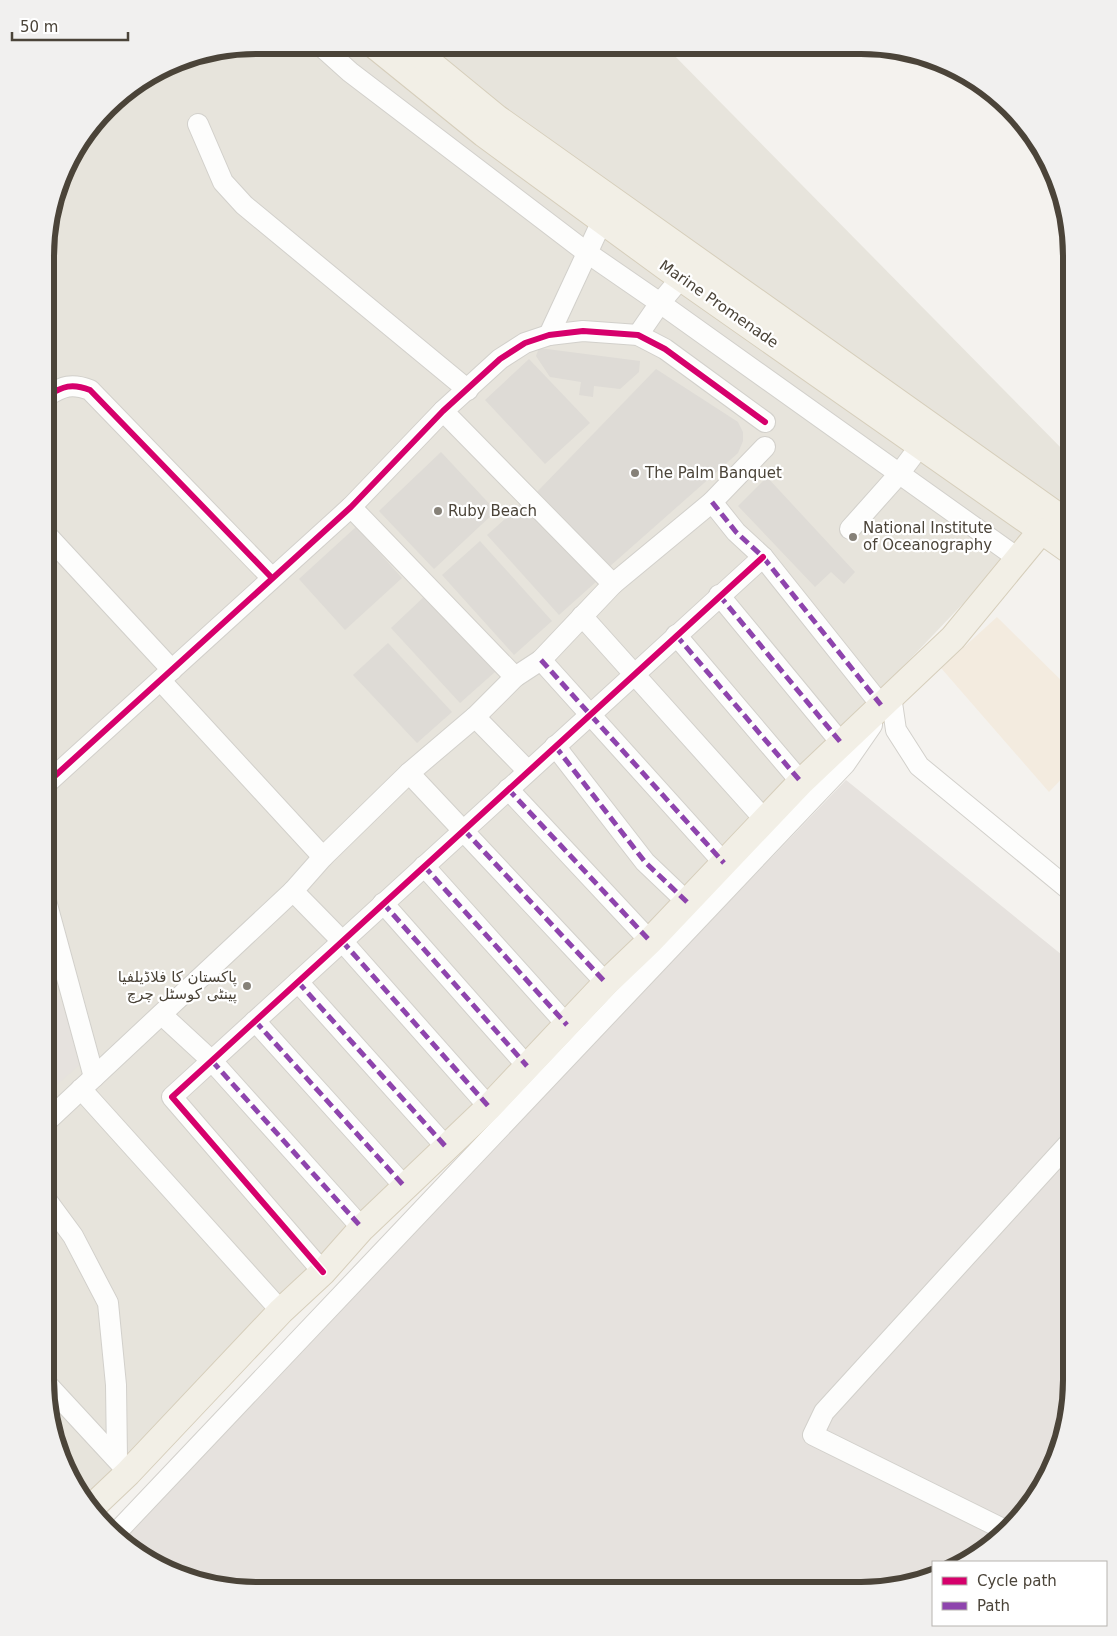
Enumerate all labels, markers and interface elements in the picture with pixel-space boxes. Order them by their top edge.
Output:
scale bar [12,10,129,42]
text: 50 m [20,18,58,36]
street label: Marine Promenade [656,256,782,352]
place label: The Palm Banquet [644,464,782,482]
marker: The Palm Banquet [629,467,641,479]
place label: Ruby Beach [448,502,537,520]
marker: Ruby Beach [432,505,444,517]
place label: National Institute of Oceanography [863,519,993,554]
marker: National Institute of Oceanography [847,531,859,543]
place label: پاکستان کا فلاڈیلفیا پینٹی کوسٹل چرچ [118,968,237,1004]
marker: پاکستان کا فلاڈیلفیا پینٹی کوسٹل چرچ [241,980,253,992]
legend [932,1561,1107,1626]
text: Cycle path [977,1572,1057,1590]
text: Path [977,1597,1010,1615]

